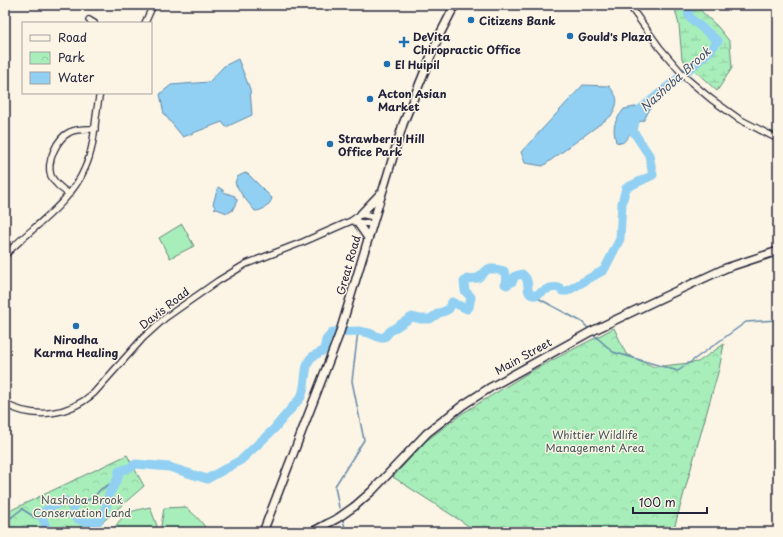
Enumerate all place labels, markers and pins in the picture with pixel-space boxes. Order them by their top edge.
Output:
place label: Citizens Bank [479,12,556,29]
marker: Citizens Bank [466,15,476,25]
place label: DeVita Chiropractic Office [413,28,521,58]
place label: Gould's Plaza [578,28,652,45]
marker: Gould's Plaza [565,31,575,41]
marker: DeVita Chiropractic Office [398,36,410,48]
place label: El Huipil [395,56,440,73]
marker: El Huipil [382,59,392,69]
place label: Acton Asian Market [378,85,447,115]
marker: Acton Asian Market [365,94,375,104]
place label: Strawberry Hill Office Park [338,130,424,160]
marker: Strawberry Hill Office Park [325,139,335,149]
marker: Nirodha Karma Healing [71,321,81,331]
place label: Nirodha Karma Healing [34,331,118,361]

